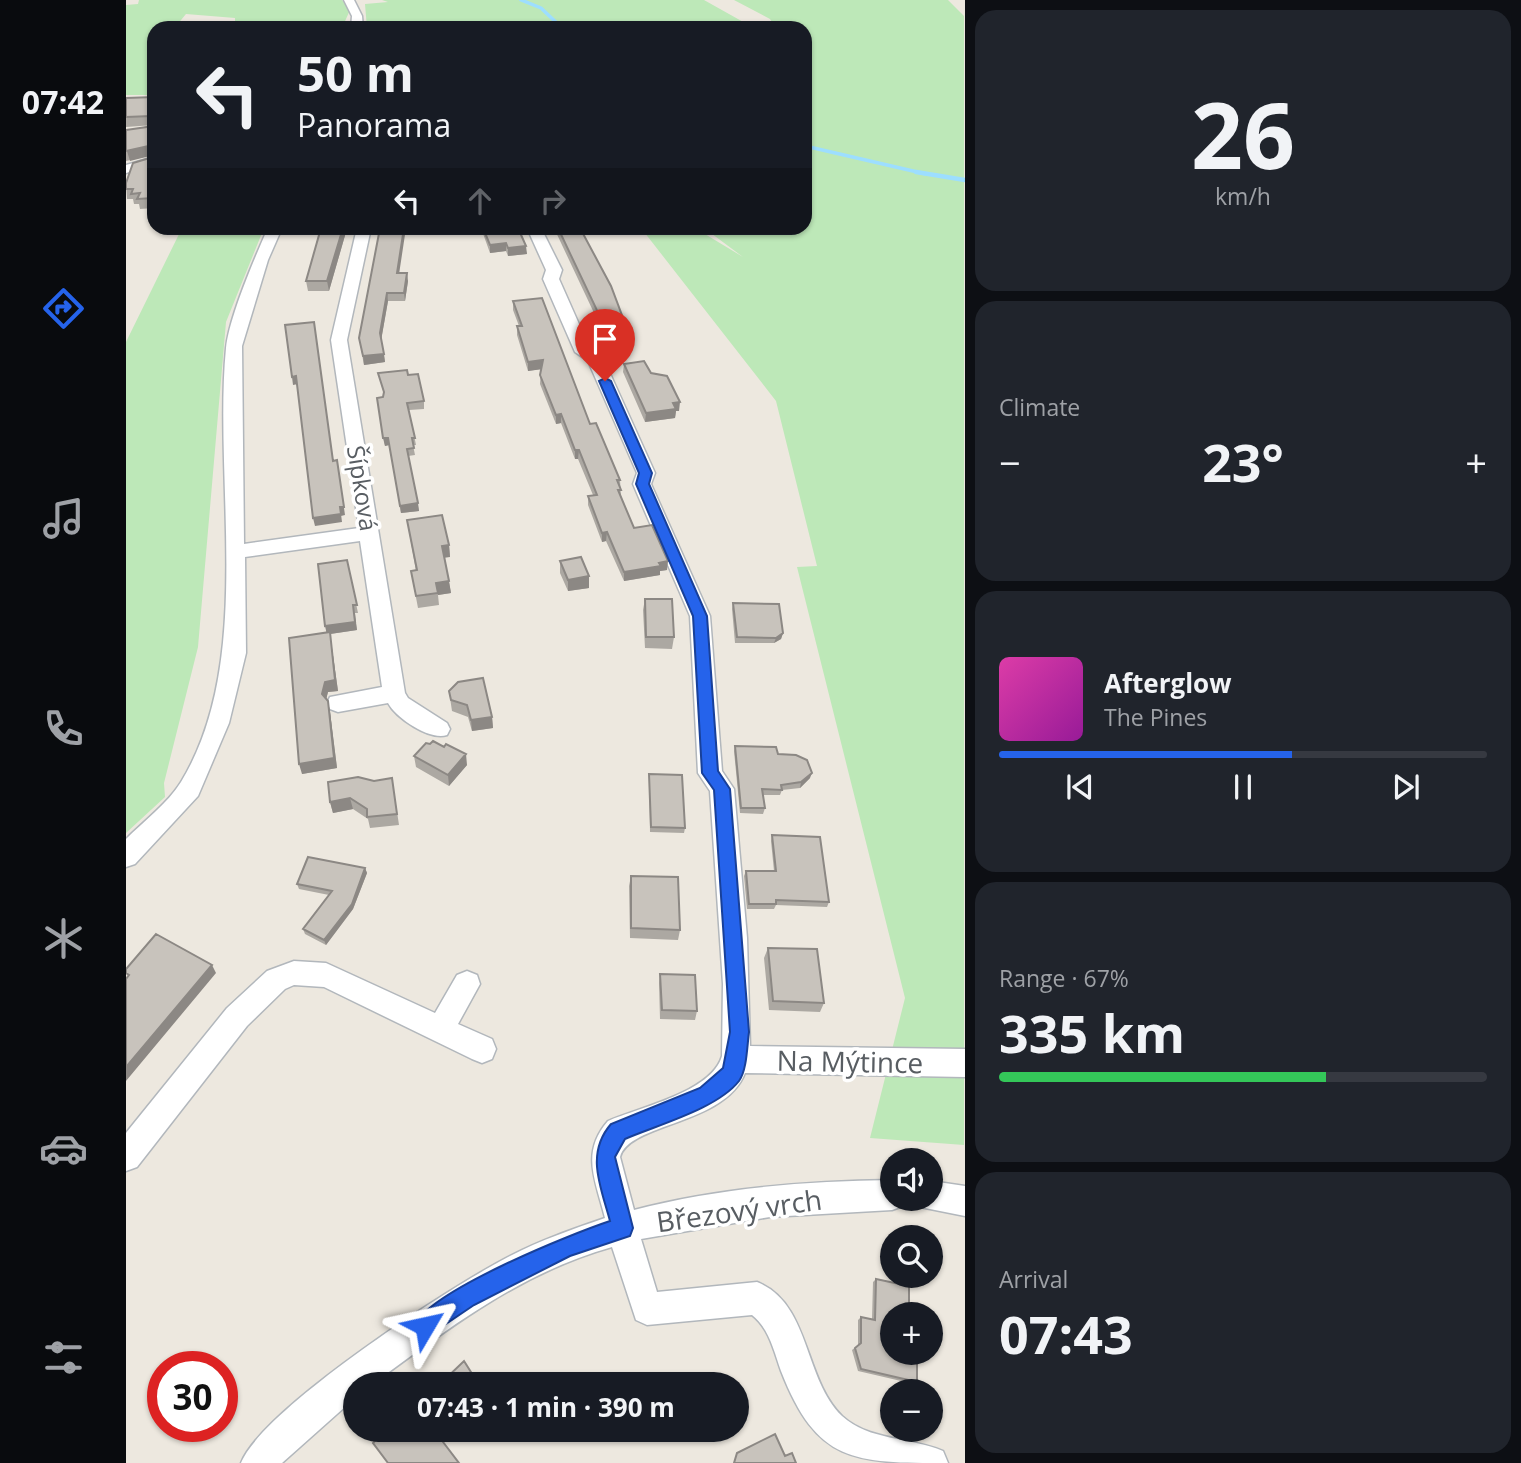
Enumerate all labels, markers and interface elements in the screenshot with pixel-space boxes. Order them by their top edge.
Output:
text: 50 m [297,40,414,106]
icon: left [182,49,273,140]
text: 26 [1191,72,1295,196]
text: 07:42 [22,80,104,123]
text: Panorama [297,103,451,146]
text: km/h [1215,180,1271,212]
icon: left [388,182,426,220]
icon: ahead [461,182,499,220]
icon: right [534,182,572,220]
icon: directions [39,284,88,333]
pin [575,309,635,381]
icon: arrive [586,320,624,358]
text: Climate [999,391,1080,423]
text: 23° [1202,426,1284,497]
text: − [999,436,1021,488]
text: + [1465,436,1487,488]
street label: Šípková [340,443,386,533]
icon: music [39,494,88,543]
text: Afterglow [1104,665,1231,701]
text: The Pines [1104,701,1207,733]
icon: phone [39,704,88,753]
icon: previous [1061,768,1099,806]
icon: pause [1224,768,1262,806]
icon: next [1387,768,1425,806]
icon: climate [39,914,88,963]
text: Range · 67% [999,962,1129,994]
text: 335 km [999,997,1185,1068]
street label: Na Mýtince [776,1041,924,1081]
icon: car [39,1124,88,1173]
map controls [880,1148,943,1442]
button: sound [880,1148,943,1211]
street label: Březový vrch [654,1180,824,1240]
button: search [880,1225,943,1288]
text: Arrival [999,1263,1068,1295]
position arrow [388,1289,462,1363]
text: 07:43 [999,1298,1133,1369]
button: + [880,1302,943,1365]
icon: filters [39,1333,88,1382]
speed limit sign: 30 [147,1351,238,1442]
button: − [880,1379,943,1442]
text: 07:43 · 1 min · 390 m [417,1389,675,1425]

